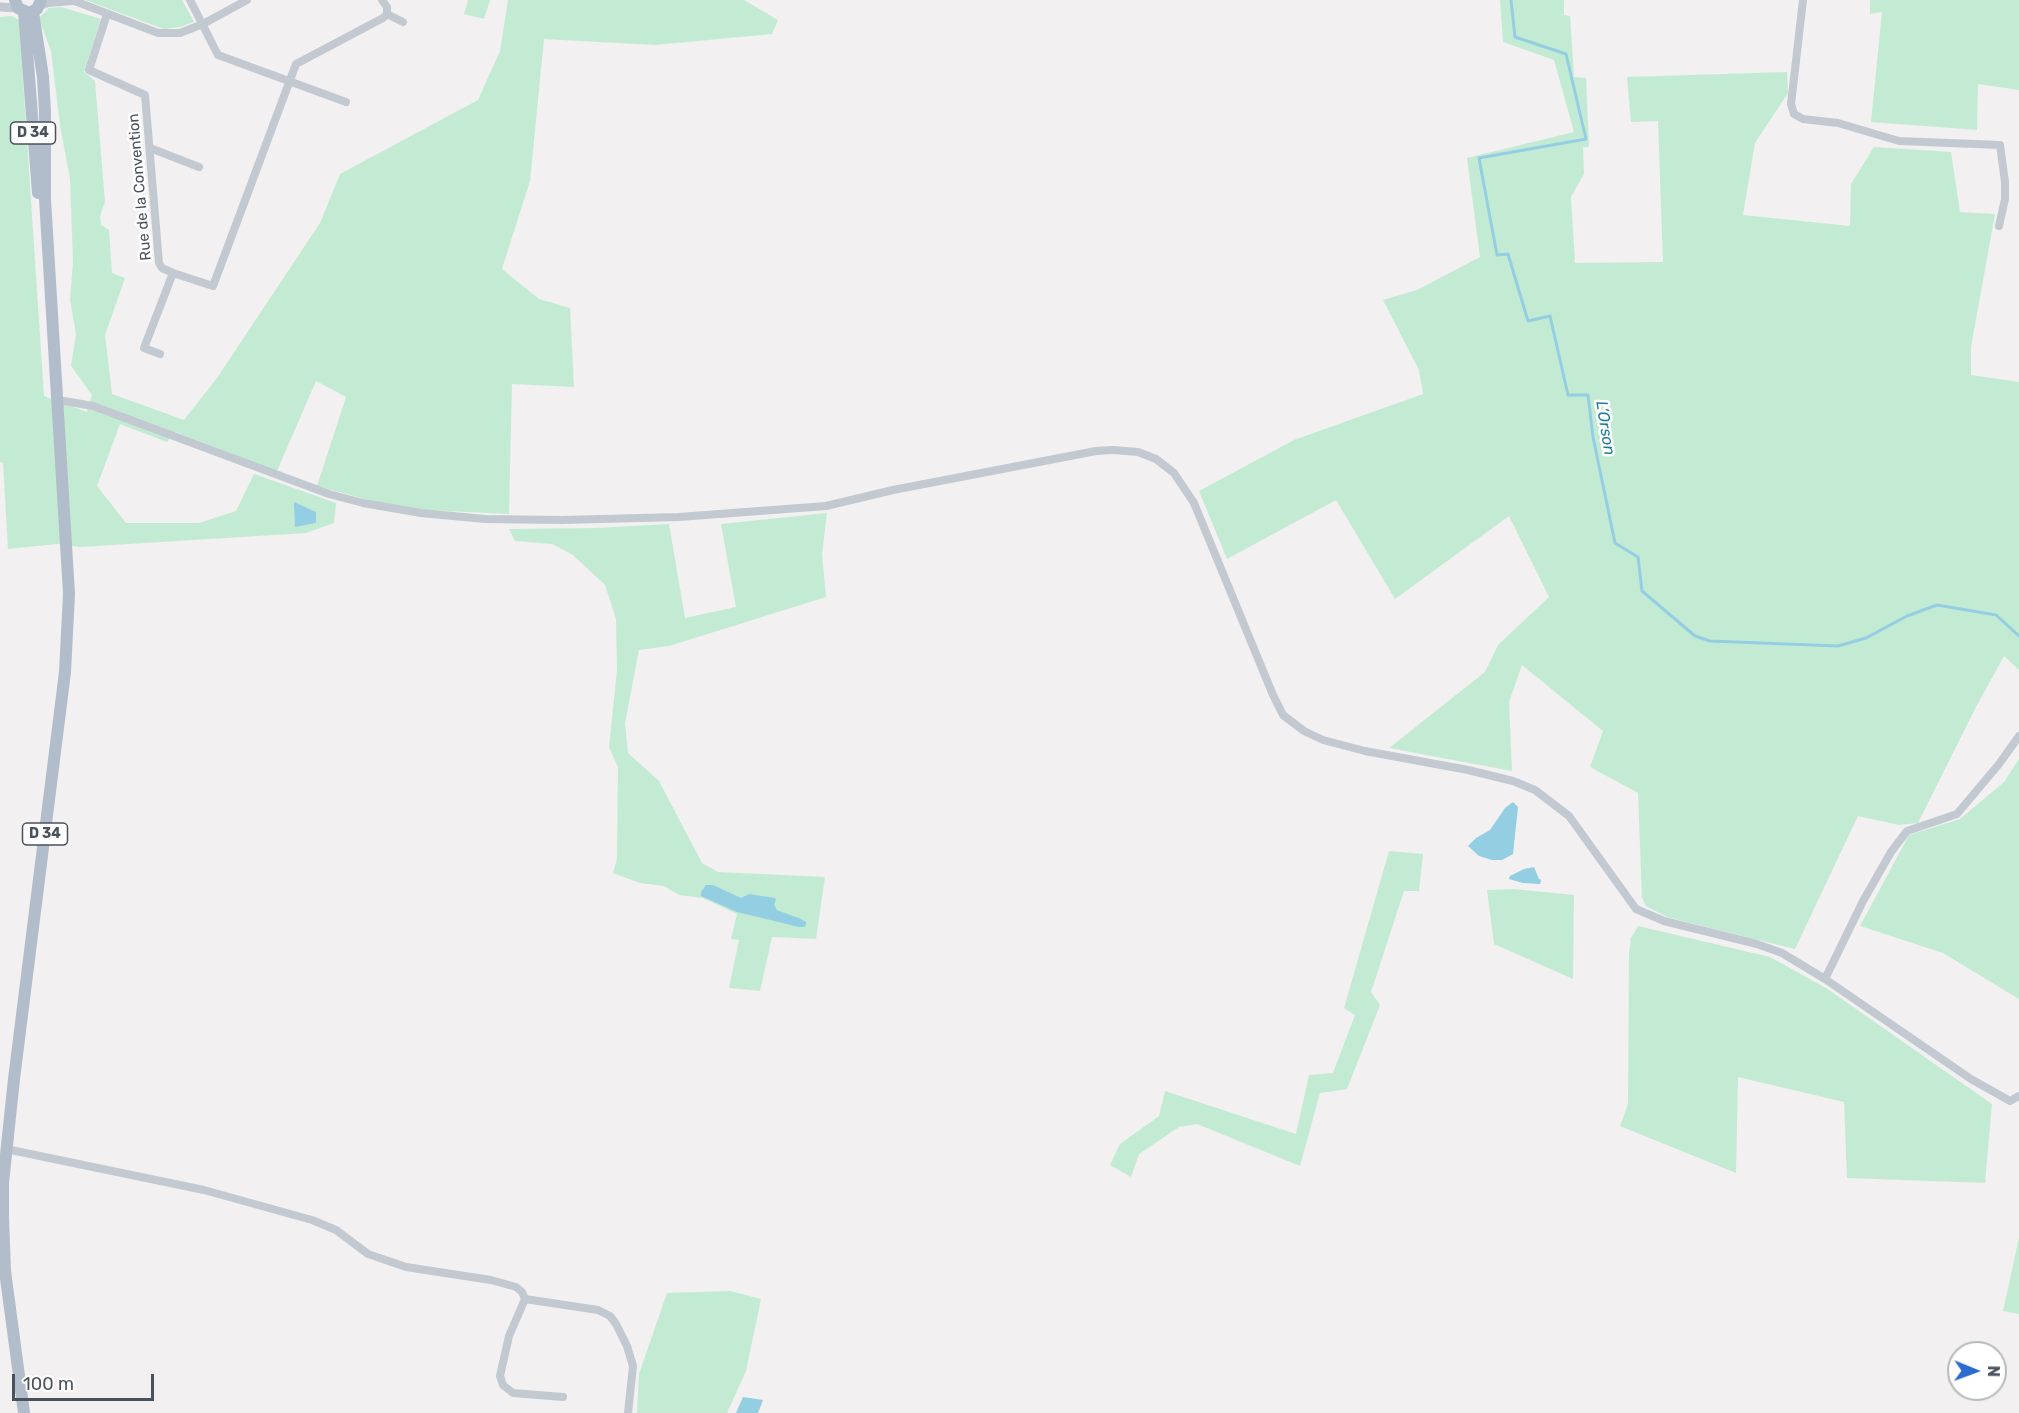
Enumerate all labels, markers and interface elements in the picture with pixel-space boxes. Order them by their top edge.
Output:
street label: Rue de la Convention [125,113,155,261]
road number: D 34 [10,122,56,144]
water label: L’Orson [1591,399,1619,457]
road number: D 34 [22,823,68,845]
north arrow [1947,1341,2007,1401]
scale bar [15,1362,158,1400]
text: N [1984,1365,2003,1377]
text: 100 m [23,1373,74,1395]

